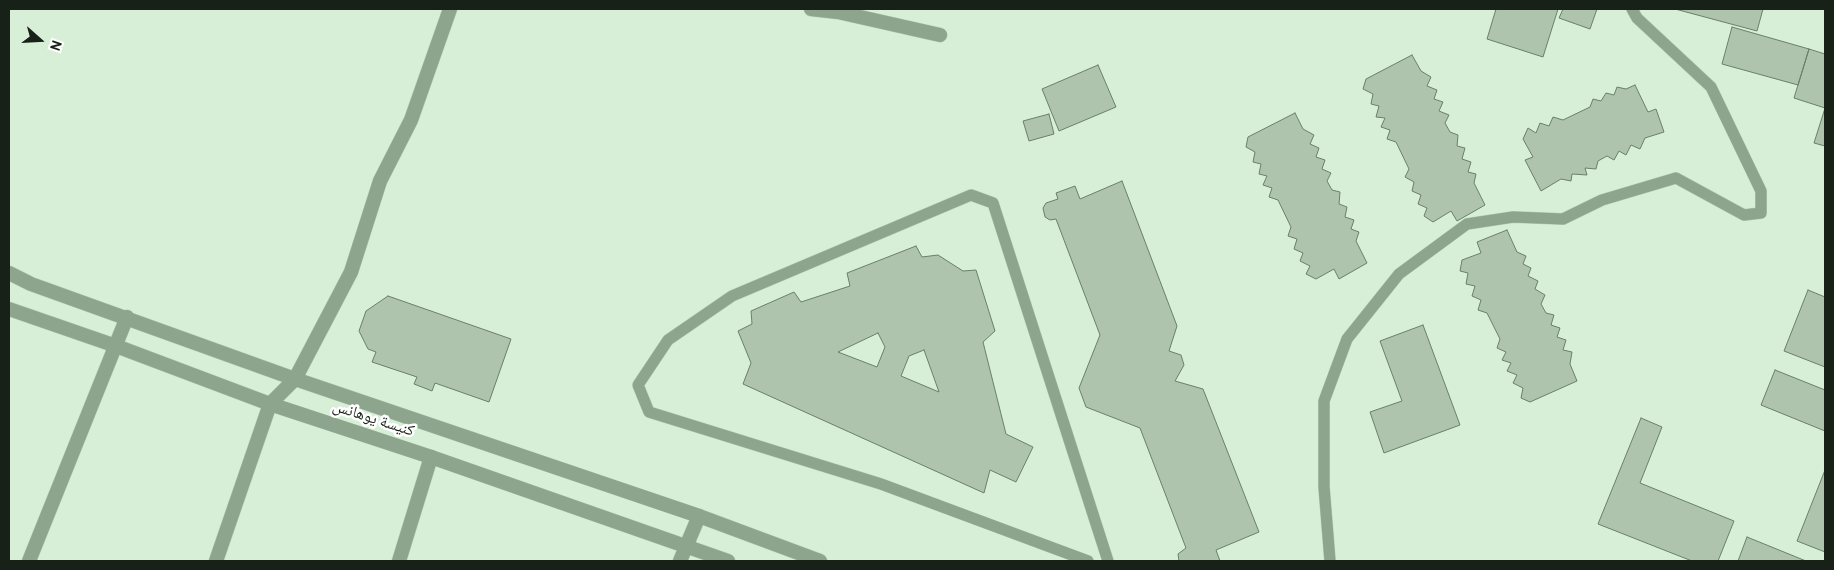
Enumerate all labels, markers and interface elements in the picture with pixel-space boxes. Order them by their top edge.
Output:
north arrow [15,15,65,65]
text: N [45,38,64,53]
street label: كنيسة يوهانس [330,398,416,442]

